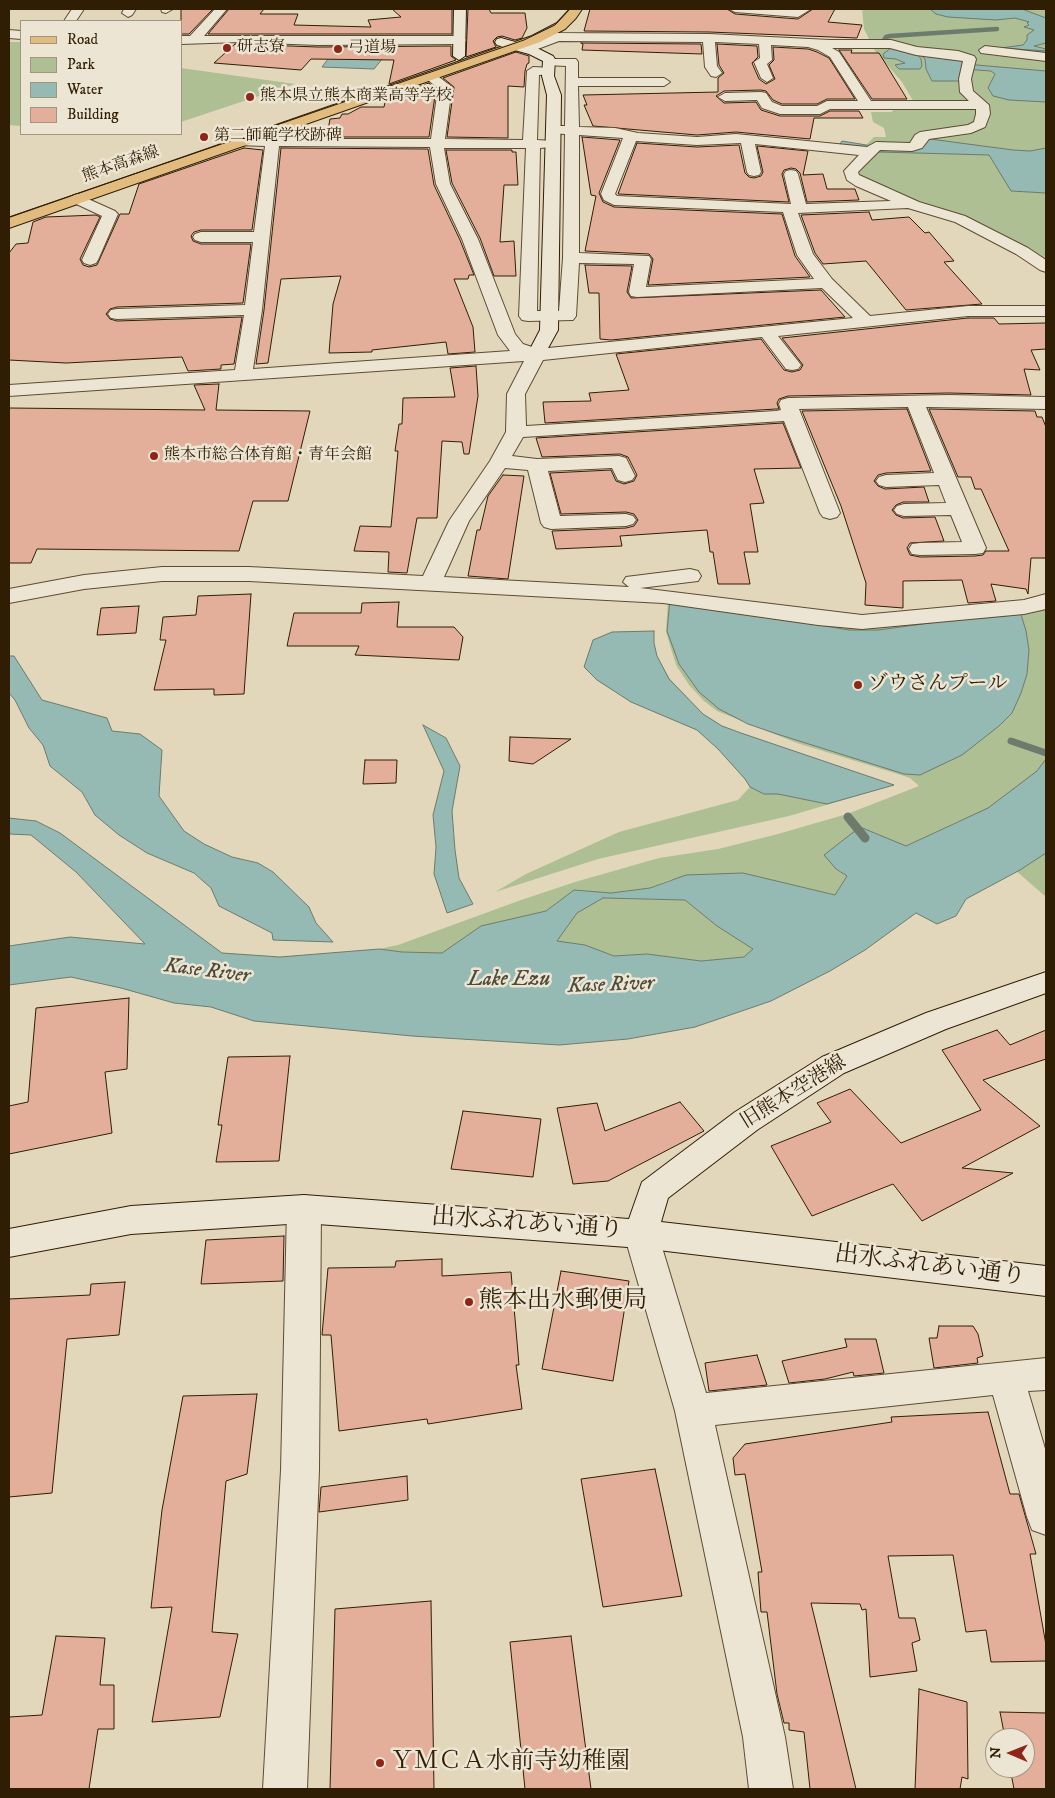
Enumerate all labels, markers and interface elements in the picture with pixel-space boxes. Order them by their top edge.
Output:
legend [20,20,182,135]
text: Road [67,30,98,49]
place label: 研志寮 [237,38,285,58]
place label: 弓道場 [348,39,396,59]
marker: 研志寮 [221,42,233,54]
marker: 弓道場 [332,43,344,55]
text: Park [67,55,95,74]
text: Water [67,80,103,99]
place label: 熊本県立熊本商業高等学校 [260,87,452,107]
marker: 熊本県立熊本商業高等学校 [244,91,256,103]
text: Building [67,105,119,124]
place label: 第二師範学校跡碑 [214,127,342,147]
marker: 第二師範学校跡碑 [198,131,210,143]
street label: 熊本高森線 [80,143,162,187]
place label: 熊本市総合体育館・青年会館 [164,446,372,466]
marker: 熊本市総合体育館・青年会館 [148,450,160,462]
place label: ゾウさんプール [868,673,1007,697]
marker: ゾウさんプール [852,679,864,691]
water label: Kase River [163,954,251,990]
water label: Lake Ezu [468,968,550,994]
water label: Kase River [567,972,655,1000]
street label: 旧熊本空港線 [737,1051,851,1135]
street label: 出水ふれあい通り [430,1204,624,1246]
street label: 出水ふれあい通り [833,1241,1027,1293]
place label: 熊本出水郵便局 [479,1288,647,1316]
marker: 熊本出水郵便局 [463,1296,475,1308]
north arrow [985,1728,1035,1778]
text: N [987,1747,1005,1759]
place label: ＹＭＣＡ水前寺幼稚園 [390,1749,630,1777]
marker: ＹＭＣＡ水前寺幼稚園 [374,1757,386,1769]

